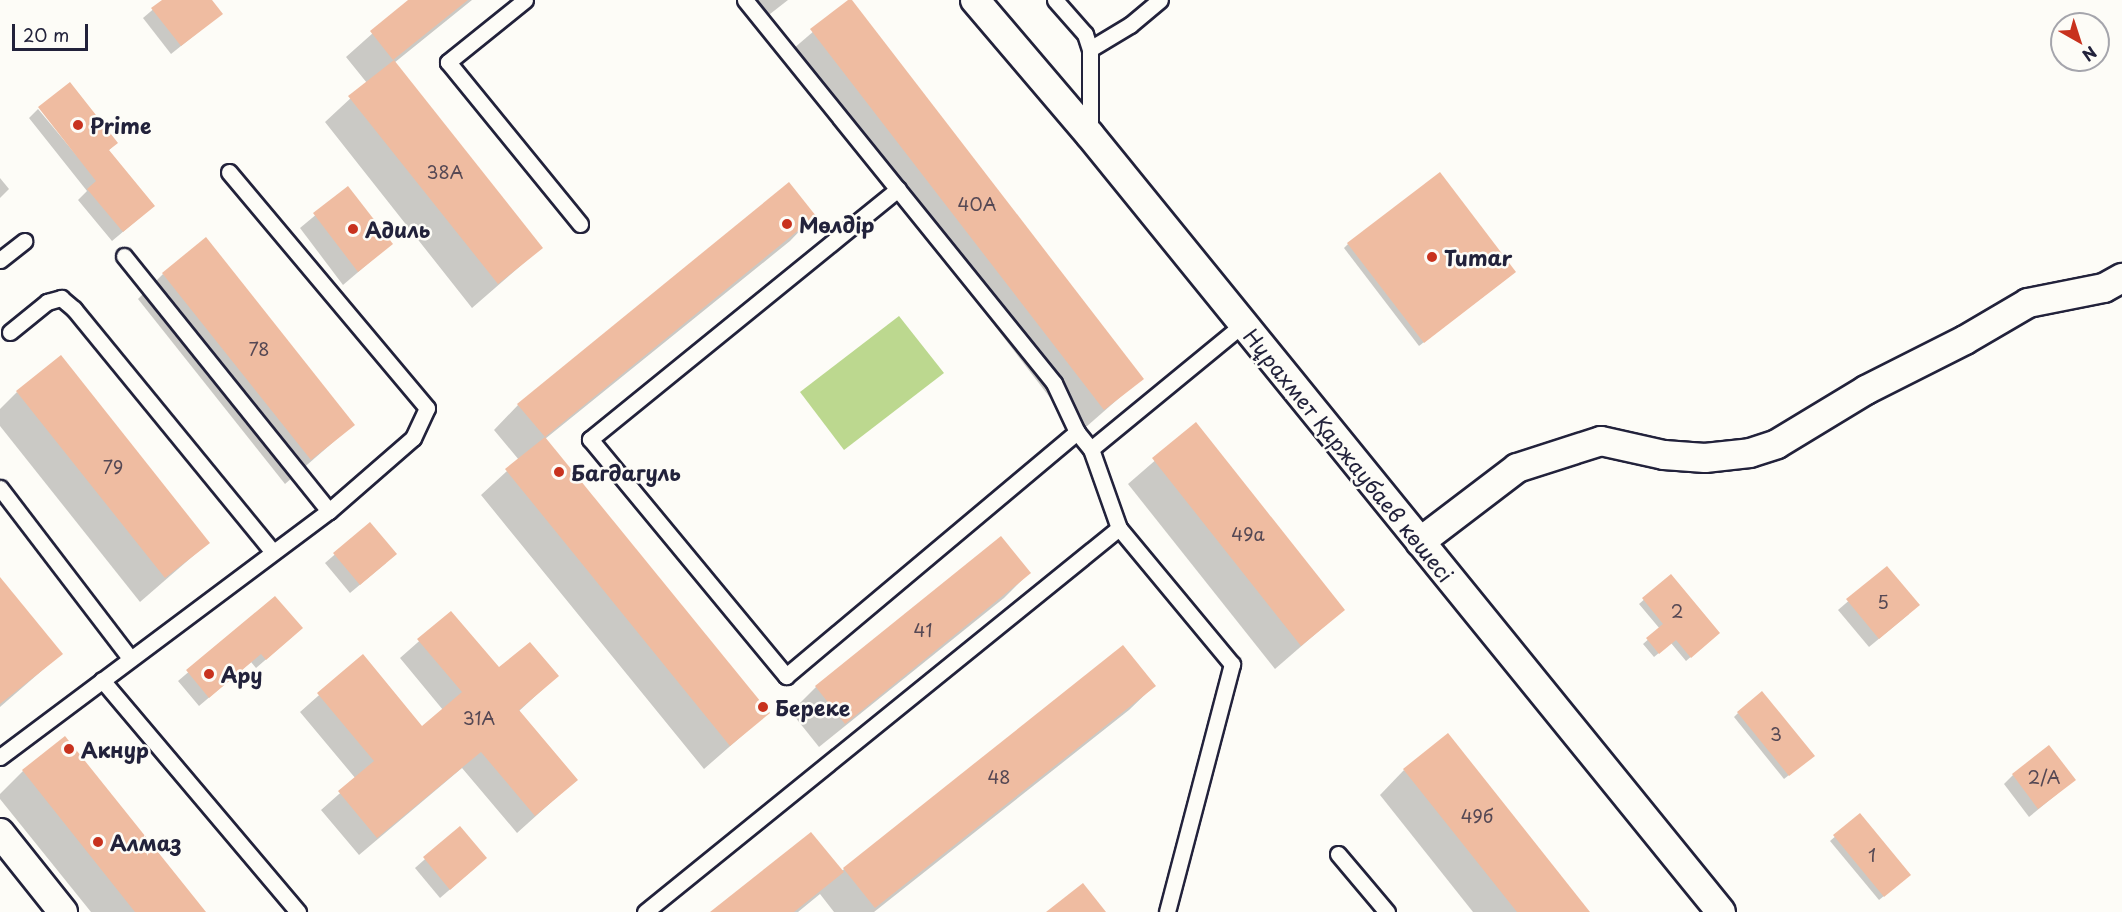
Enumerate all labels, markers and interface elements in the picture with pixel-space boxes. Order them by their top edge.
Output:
scale bar [15,12,92,50]
north arrow [2050,12,2110,72]
text: 20 m [23,21,69,48]
text: N [2078,41,2103,68]
place label: Prime [90,112,151,138]
marker: Prime [71,118,85,132]
house number: 38А [427,161,463,183]
house number: 40А [958,193,996,215]
place label: Мөлдір [799,211,875,237]
place label: Адиль [365,216,430,242]
marker: Мөлдір [780,217,794,231]
marker: Адиль [346,222,360,236]
place label: Tumar [1444,244,1512,270]
marker: Tumar [1425,250,1439,264]
street label: Нұрахмет Қаржаубаев көшесі [1239,323,1459,587]
house number: 78 [249,338,269,360]
house number: 79 [103,456,123,478]
place label: Багдагуль [571,459,681,485]
marker: Багдагуль [552,465,566,479]
house number: 49а [1231,523,1265,545]
house number: 5 [1877,591,1889,613]
house number: 2 [1671,600,1683,622]
house number: 41 [914,619,932,641]
place label: Ару [221,661,262,687]
marker: Ару [202,667,216,681]
place label: Береке [775,694,850,720]
marker: Береке [756,700,770,714]
house number: 31А [463,707,495,729]
house number: 3 [1770,723,1782,745]
place label: Акнур [81,736,149,762]
marker: Акнур [62,742,76,756]
house number: 48 [987,766,1011,788]
house number: 2/А [2028,766,2060,788]
house number: 49б [1461,805,1493,827]
place label: Алмаз [110,829,182,855]
marker: Алмаз [91,835,105,849]
house number: 1 [1868,844,1876,866]

